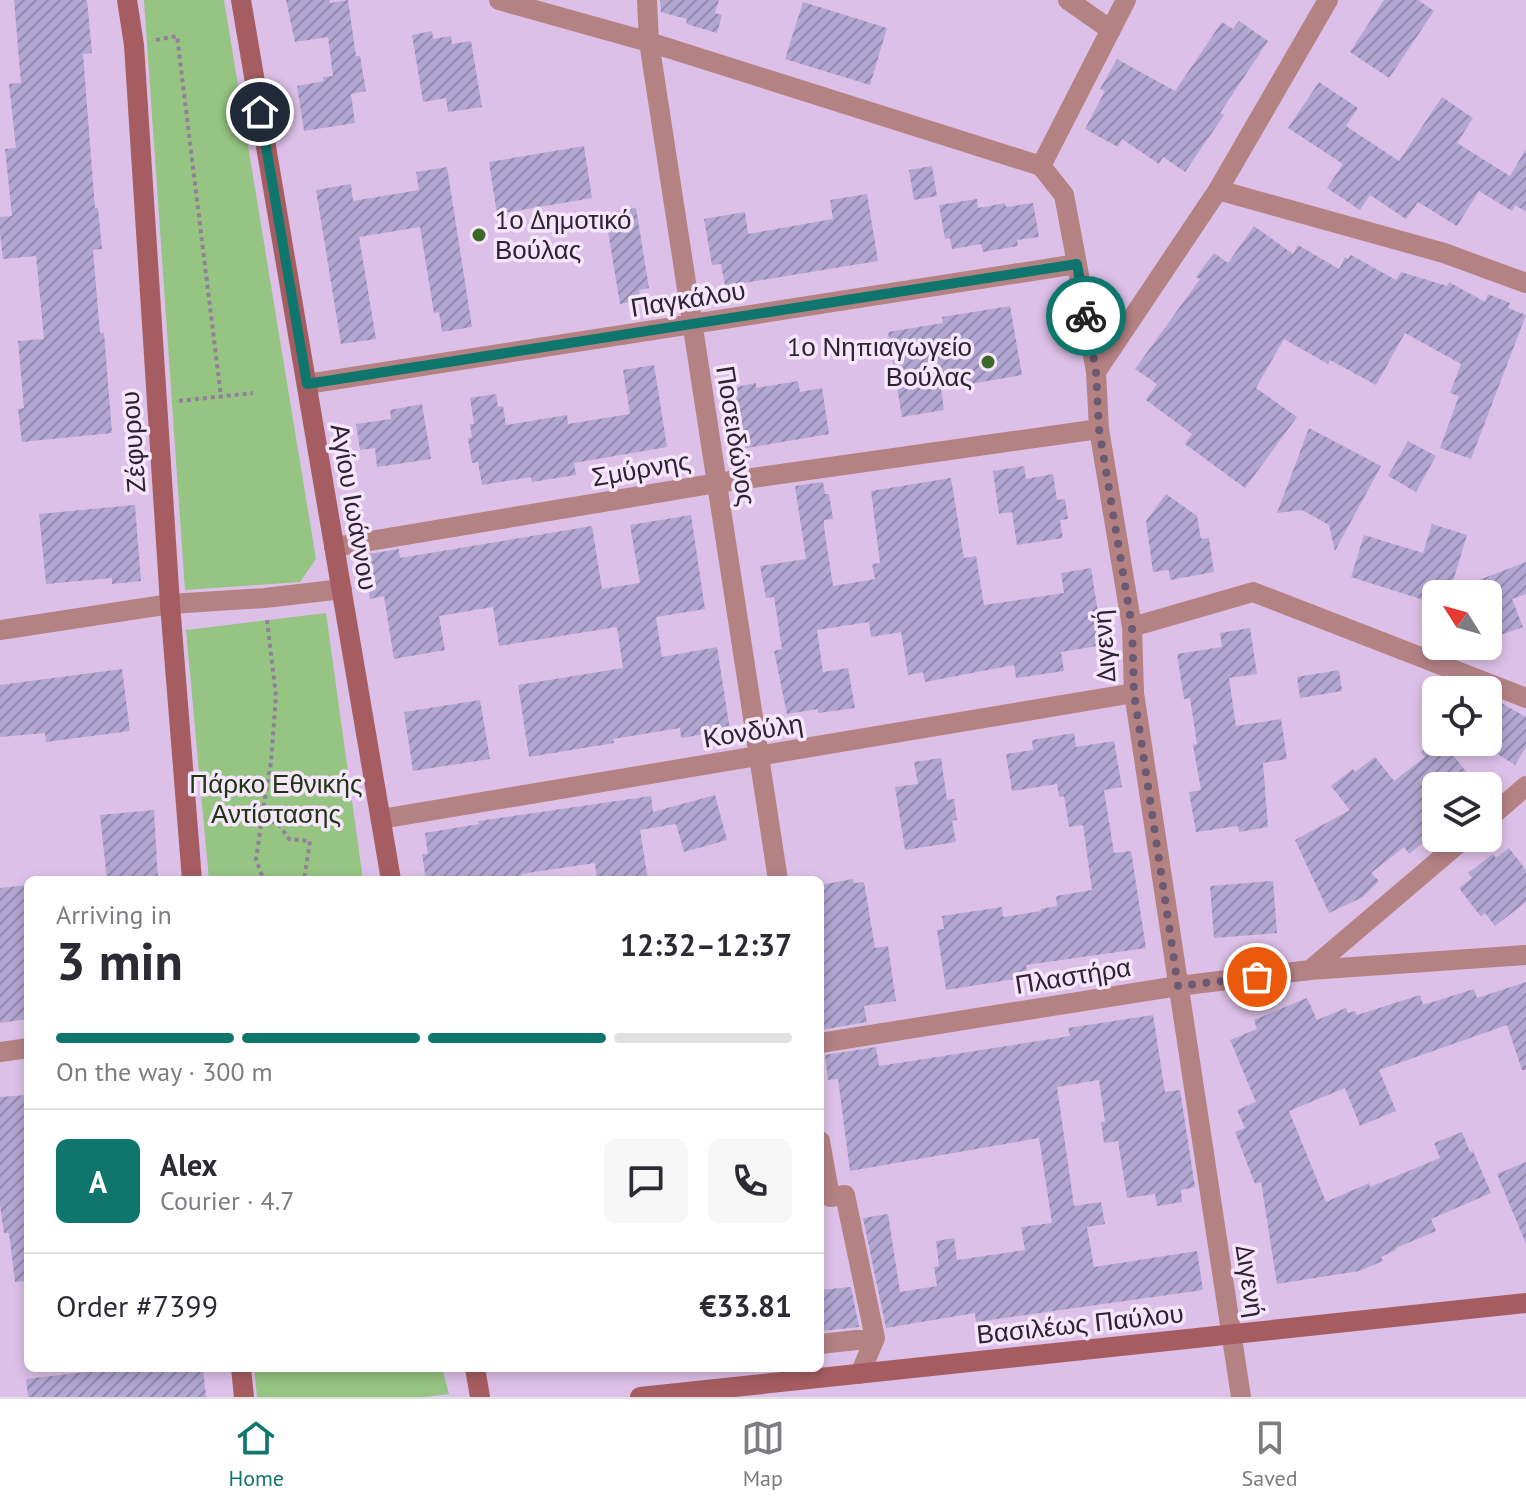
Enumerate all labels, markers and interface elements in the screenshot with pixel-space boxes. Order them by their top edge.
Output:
pin [226,78,294,146]
icon: home [238,90,282,134]
place label: 1ο Δημοτικό Βούλας [495,203,631,266]
marker: 1ο Δημοτικό Βούλας [470,226,488,244]
street label: Παγκάλου [628,273,748,324]
courier [1046,276,1126,356]
icon: bike [1064,294,1108,338]
place label: 1ο Νηπιαγωγείο Βούλας [787,330,972,393]
marker: 1ο Νηπιαγωγείο Βούλας [979,353,997,371]
street label: Ποσειδώνος [709,364,764,508]
street label: Ζέφυρου [112,390,153,494]
street label: Αγίου Ιωάννου [324,421,385,593]
street label: Σμύρνης [589,444,693,493]
north arrow [1422,580,1502,660]
map controls [1422,580,1502,852]
street label: Διγενή [1085,609,1122,683]
button: locate [1422,676,1502,756]
street label: Κονδύλη [701,706,805,755]
park label: Πάρκο Εθνικής Αντίστασης [189,767,363,830]
button: layers [1422,772,1502,852]
text: Arriving in [56,898,172,931]
text: 12:32–12:37 [620,925,792,964]
text: 3 min [56,927,183,994]
pin [1223,943,1291,1011]
street label: Πλαστήρα [1013,950,1133,1001]
icon: bag [1235,955,1279,999]
text: On the way · 300 m [56,1055,273,1088]
button: chat [604,1139,688,1223]
button: phone [708,1139,792,1223]
text: Alex [160,1145,217,1184]
text: A [89,1162,107,1201]
text: Courier · 4.7 [160,1184,294,1217]
street label: Διγενή [1229,1242,1272,1319]
text: Order #7399 [56,1286,218,1325]
text: €33.81 [700,1286,792,1325]
street label: Βασιλέως Παύλου [975,1296,1185,1351]
tab: Home [228,1416,284,1492]
tab: Map [741,1416,785,1492]
tab: Saved [1242,1416,1298,1492]

